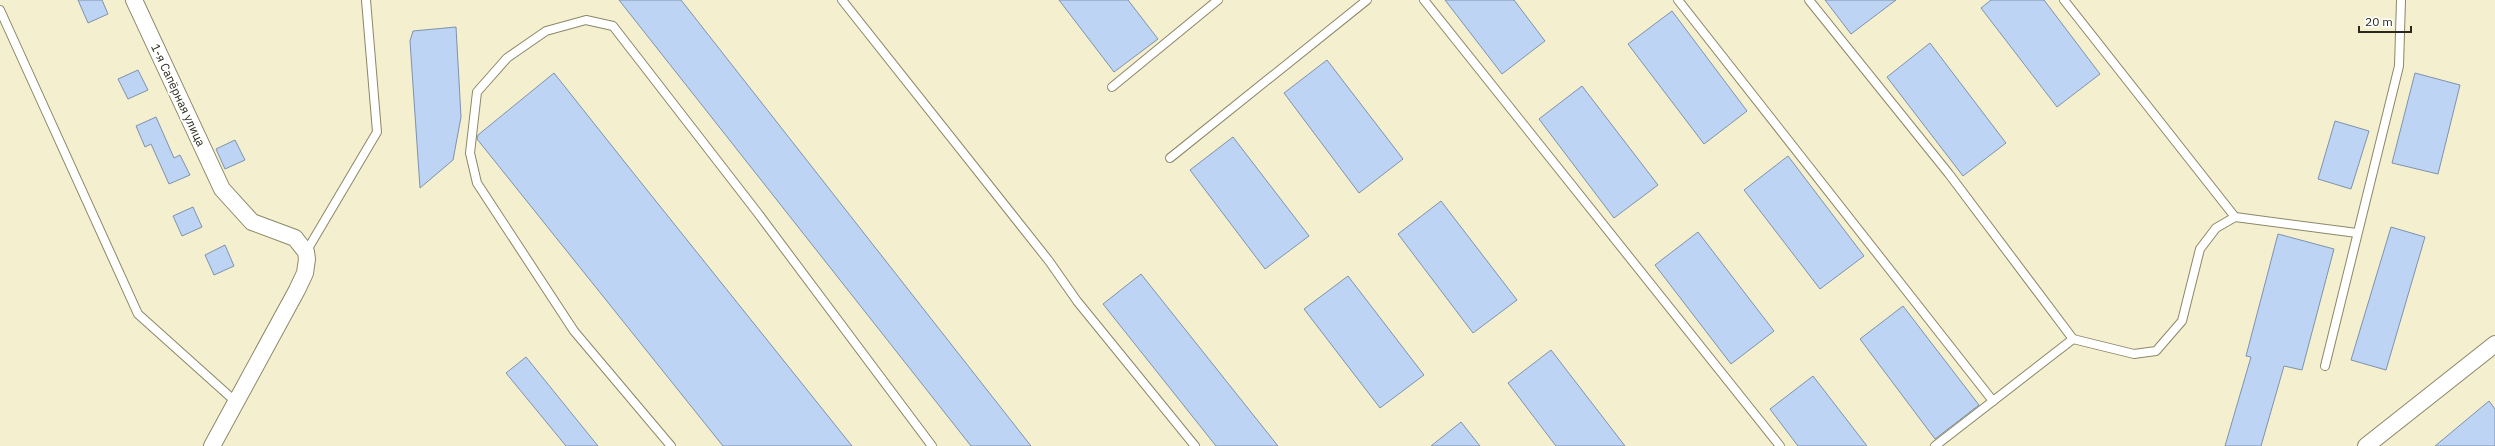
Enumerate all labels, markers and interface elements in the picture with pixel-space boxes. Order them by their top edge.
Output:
scale bar [2359,8,2411,34]
text: 20 m [2365,14,2393,29]
street label: 1-я Сапёрная улица [148,41,209,149]

